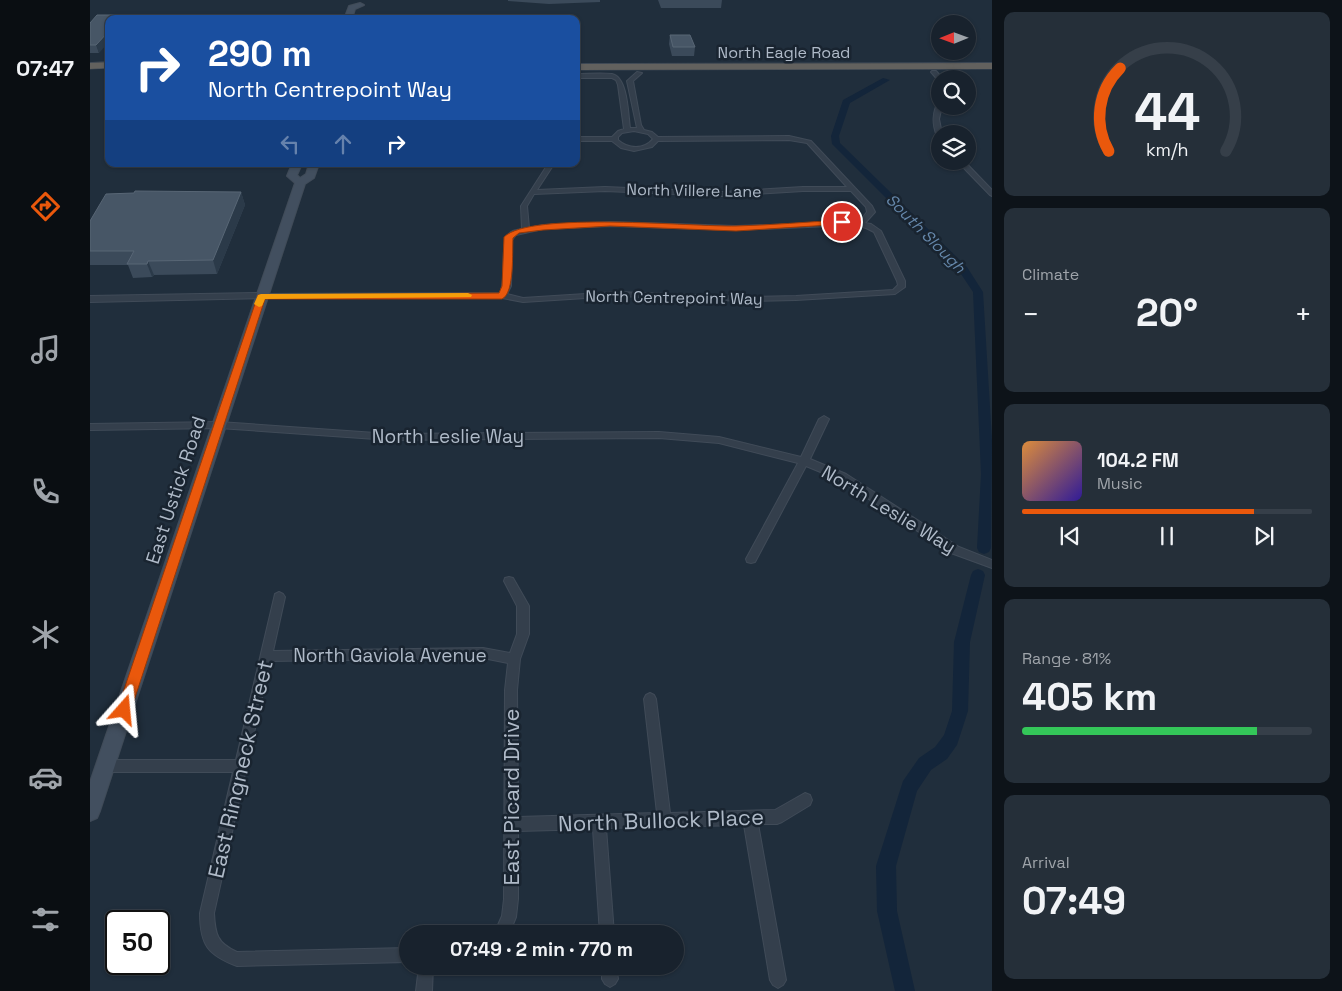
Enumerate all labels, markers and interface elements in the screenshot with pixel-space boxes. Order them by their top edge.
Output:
north arrow [931,15,976,60]
map controls [931,15,976,170]
text: 290 m [208,32,312,76]
icon: right [125,35,190,100]
street label: North Eagle Road [718,42,850,63]
text: 07:47 [16,54,74,82]
button: search [931,70,976,115]
text: North Centrepoint Way [208,75,452,103]
text: 44 [1134,79,1200,145]
button: layers [931,125,976,170]
icon: left [276,130,304,158]
icon: ahead [329,130,357,158]
icon: right [382,130,410,158]
text: km/h [1146,138,1188,161]
street label: North Villere Lane [626,179,762,202]
icon: directions [28,189,63,224]
water label: South Slough [881,189,971,278]
pin [821,201,863,243]
icon: arrive [828,208,856,236]
text: Climate [1022,264,1079,285]
street label: North Centrepoint Way [585,285,763,310]
text: 20° [1136,289,1198,337]
text: − [1022,296,1039,332]
text: + [1295,296,1312,332]
icon: music [28,332,63,367]
street label: East Ustick Road [140,413,211,567]
street label: North Leslie Way [372,424,524,449]
text: 104.2 FM [1097,448,1179,473]
street label: North Leslie Way [817,459,960,559]
text: Music [1097,473,1143,494]
icon: phone [28,474,63,509]
icon: previous [1056,522,1084,550]
icon: pause [1153,522,1181,550]
icon: next [1250,522,1278,550]
icon: climate [28,617,63,652]
street label: North Gaviola Avenue [293,643,487,668]
text: Range · 81% [1022,648,1111,669]
street label: East Ringneck Street [201,657,279,881]
text: 405 km [1022,673,1157,721]
position arrow [97,683,149,735]
street label: East Picard Drive [497,709,525,885]
icon: car [28,760,63,795]
street label: North Bullock Place [558,802,764,838]
text: Arrival [1022,852,1070,873]
text: 07:49 [1022,877,1126,925]
icon: filters [28,902,63,937]
speed limit sign: 50 [105,910,170,975]
text: 07:49 · 2 min · 770 m [450,937,633,962]

